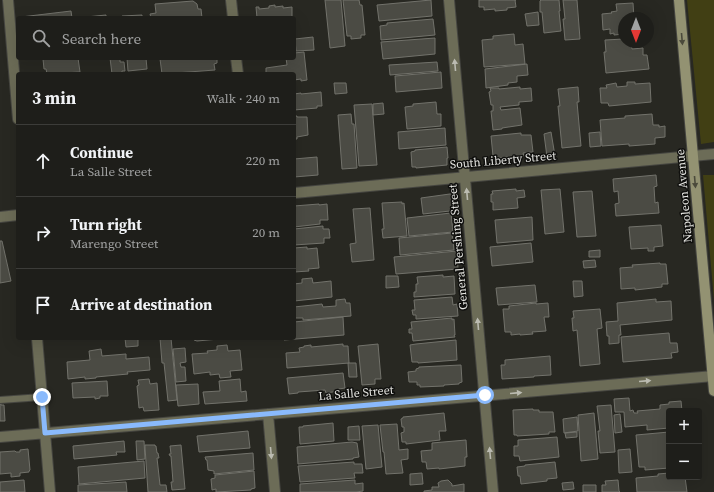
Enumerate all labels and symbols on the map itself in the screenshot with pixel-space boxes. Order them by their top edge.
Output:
north arrow [618,12,654,48]
one-way arrow [679,33,686,45]
one-way arrow [452,59,459,71]
street label: South Liberty Street [449,147,557,173]
street label: Napoleon Avenue [672,149,696,243]
one-way arrow [692,176,699,188]
street label: General Pershing Street [445,183,471,311]
one-way arrow [463,188,470,200]
one-way arrow [475,318,482,330]
one-way arrow [639,378,652,385]
street label: La Salle Street [318,382,394,404]
route start [476,386,494,404]
route end [33,388,51,406]
one-way arrow [510,389,522,396]
one-way arrow [268,447,275,459]
one-way arrow [486,447,493,459]

